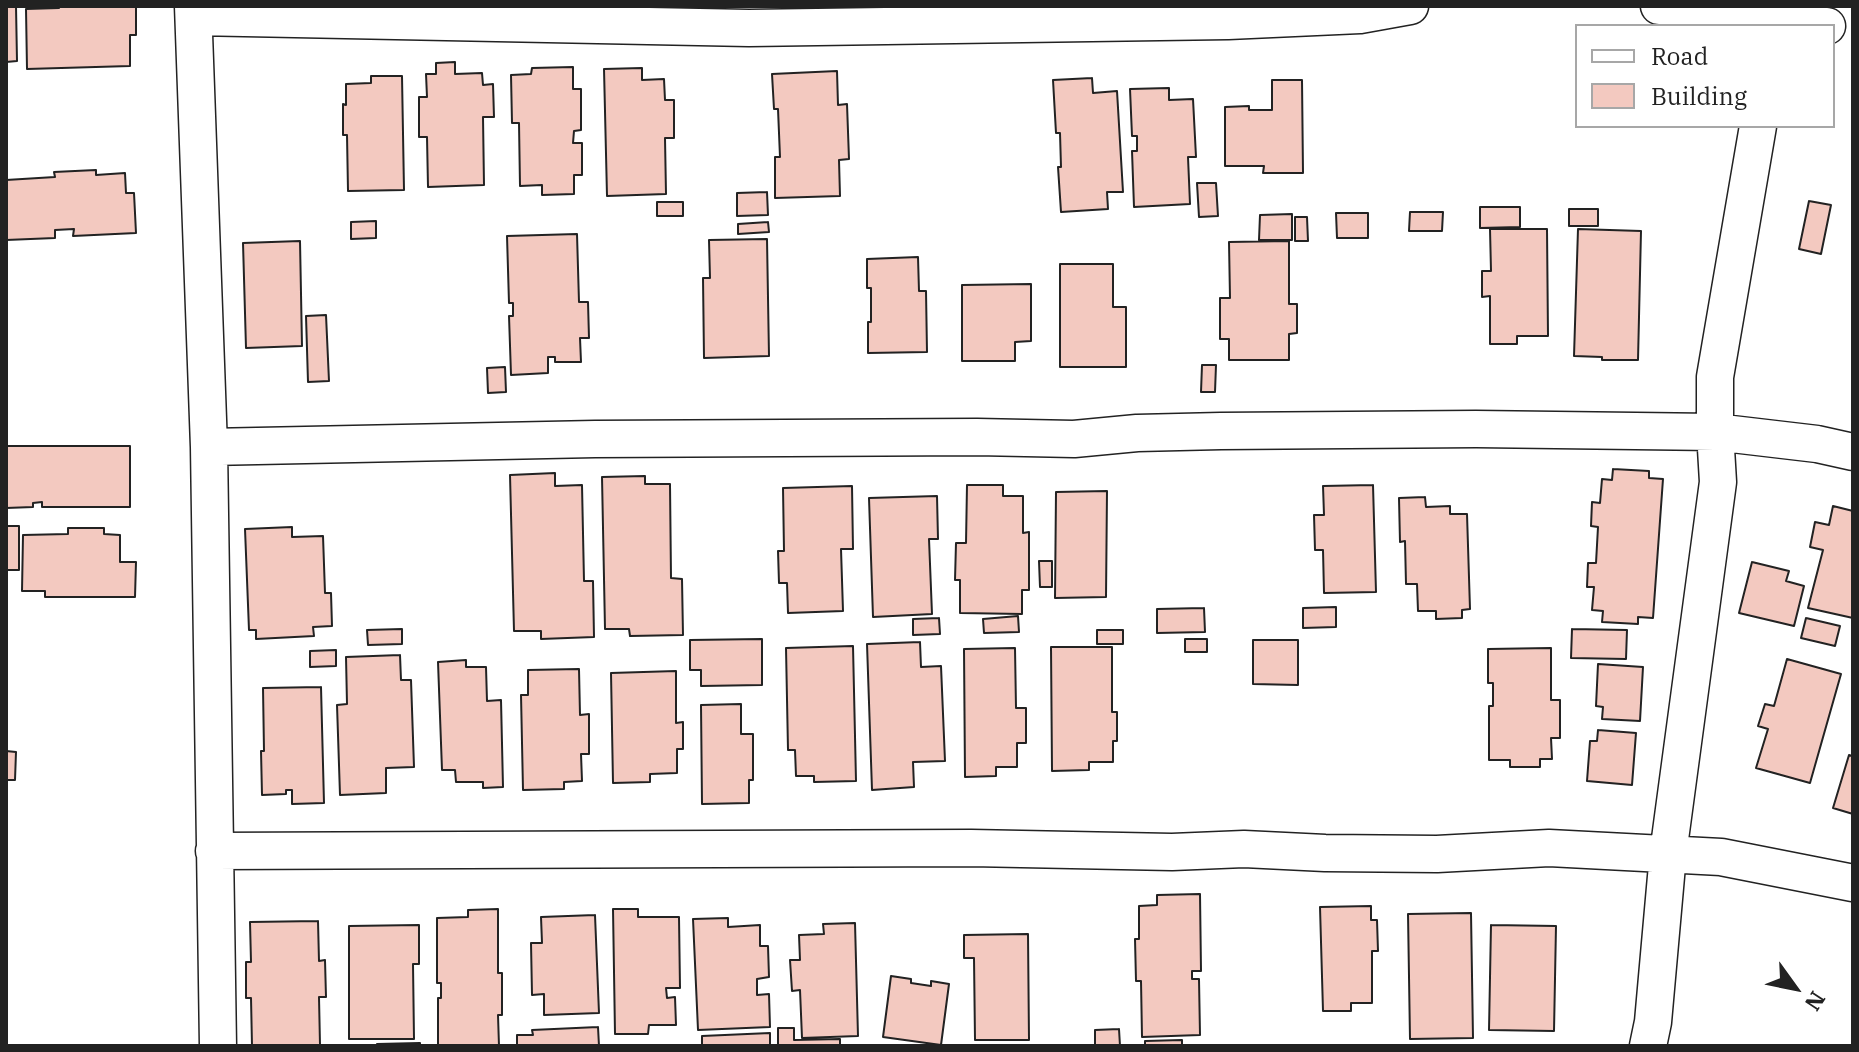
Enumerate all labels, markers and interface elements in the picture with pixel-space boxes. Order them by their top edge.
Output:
legend [1575,24,1835,128]
text: Road [1651,40,1708,72]
text: Building [1651,80,1747,112]
north arrow [1755,948,1835,1028]
text: N [1799,986,1832,1017]

